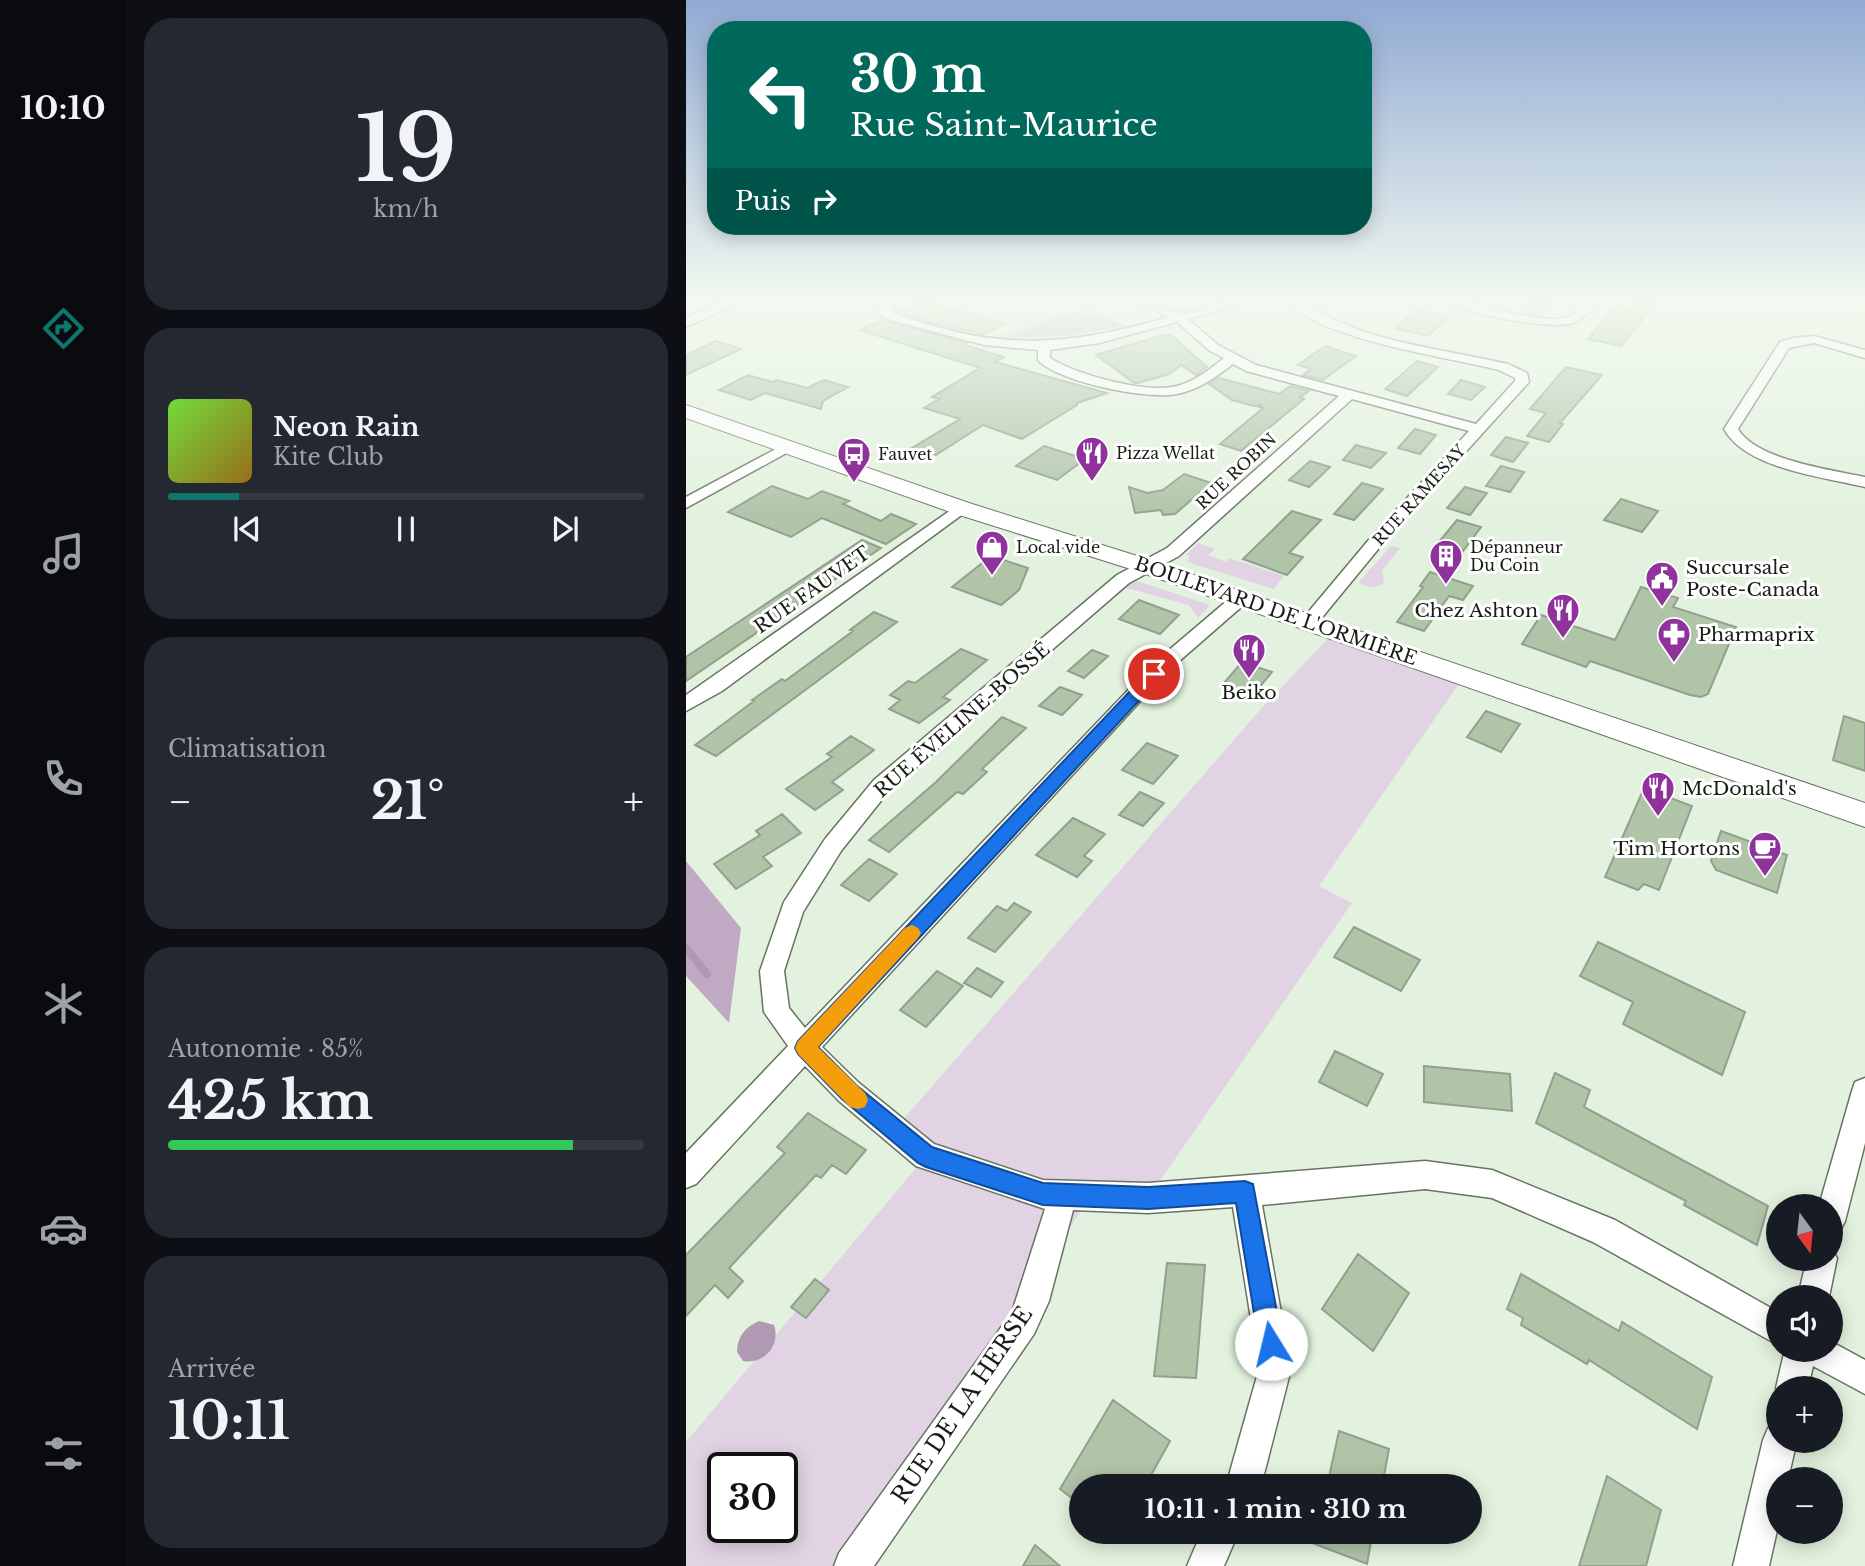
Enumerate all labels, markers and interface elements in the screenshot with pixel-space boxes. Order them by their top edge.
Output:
text: 30 m [850,44,985,105]
icon: left [735,49,826,140]
text: 10:10 [20,88,106,128]
text: 19 [355,93,457,206]
text: Rue Saint-Maurice [850,105,1158,145]
icon: right [805,182,843,220]
text: Puis [735,185,791,217]
text: km/h [373,195,439,223]
icon: directions [39,304,88,353]
text: Neon Rain [273,411,419,443]
street label: RUE ROBIN [1192,429,1280,513]
restaurant icon: Pizza Wellat [1073,434,1111,483]
bus stop icon: Fauvet [835,435,873,484]
street label: RUE RAMESAY [1368,440,1470,550]
text: Kite Club [273,443,384,471]
place label: Pizza Wellat [1116,443,1215,463]
place label: Fauvet [878,444,932,464]
icon: previous [228,510,266,548]
icon: pause [387,510,425,548]
icon: next [546,510,584,548]
shop icon: Local vide [973,528,1011,577]
icon: music [39,529,88,578]
place label: Local vide [1016,537,1100,557]
building icon: Dépanneur Du Coin [1427,537,1465,586]
place label: Dépanneur Du Coin [1470,537,1563,575]
street label: RUE FAUVET [750,542,874,638]
street label: BOULEVARD DE L'ORMIÈRE [1132,552,1420,670]
place label: Succursale Poste-Canada [1686,556,1820,601]
public building icon: Succursale Poste-Canada [1643,559,1681,608]
restaurant icon: Chez Ashton [1544,591,1582,640]
place label: Chez Ashton [1414,599,1538,622]
pharmacy icon: Pharmaprix [1655,615,1693,664]
place label: Pharmaprix [1698,623,1815,646]
restaurant icon: Beiko [1230,631,1268,680]
street label: RUE ÉVELINE-BOSSÉ [870,638,1054,802]
pin [1124,644,1184,704]
icon: arrive [1135,655,1173,693]
place label: Beiko [1221,681,1277,704]
text: Climatisation [168,735,326,763]
icon: phone [39,754,88,803]
text: 21° [371,769,445,833]
restaurant icon: McDonald's [1639,769,1677,818]
place label: McDonald's [1682,777,1797,800]
text: − [168,778,192,825]
text: + [623,778,644,825]
cafe icon: Tim Hortons [1746,829,1784,878]
place label: Tim Hortons [1613,837,1740,860]
icon: climate [39,979,88,1028]
text: Autonomie · 85% [168,1035,363,1063]
text: 425 km [168,1069,373,1133]
north arrow [1766,1194,1843,1270]
map controls [1766,1194,1843,1544]
icon: car [39,1204,88,1253]
button: sound [1766,1285,1843,1362]
street label: RUE DE LA HERSE [886,1301,1038,1509]
position arrow [1234,1307,1308,1381]
text: Arrivée [168,1355,255,1383]
button: + [1766,1376,1843,1453]
text: 10:11 [168,1389,290,1453]
icon: filters [39,1429,88,1478]
speed limit sign: 30 [707,1452,798,1543]
button: − [1766,1467,1843,1544]
text: 10:11 · 1 min · 310 m [1145,1493,1406,1525]

